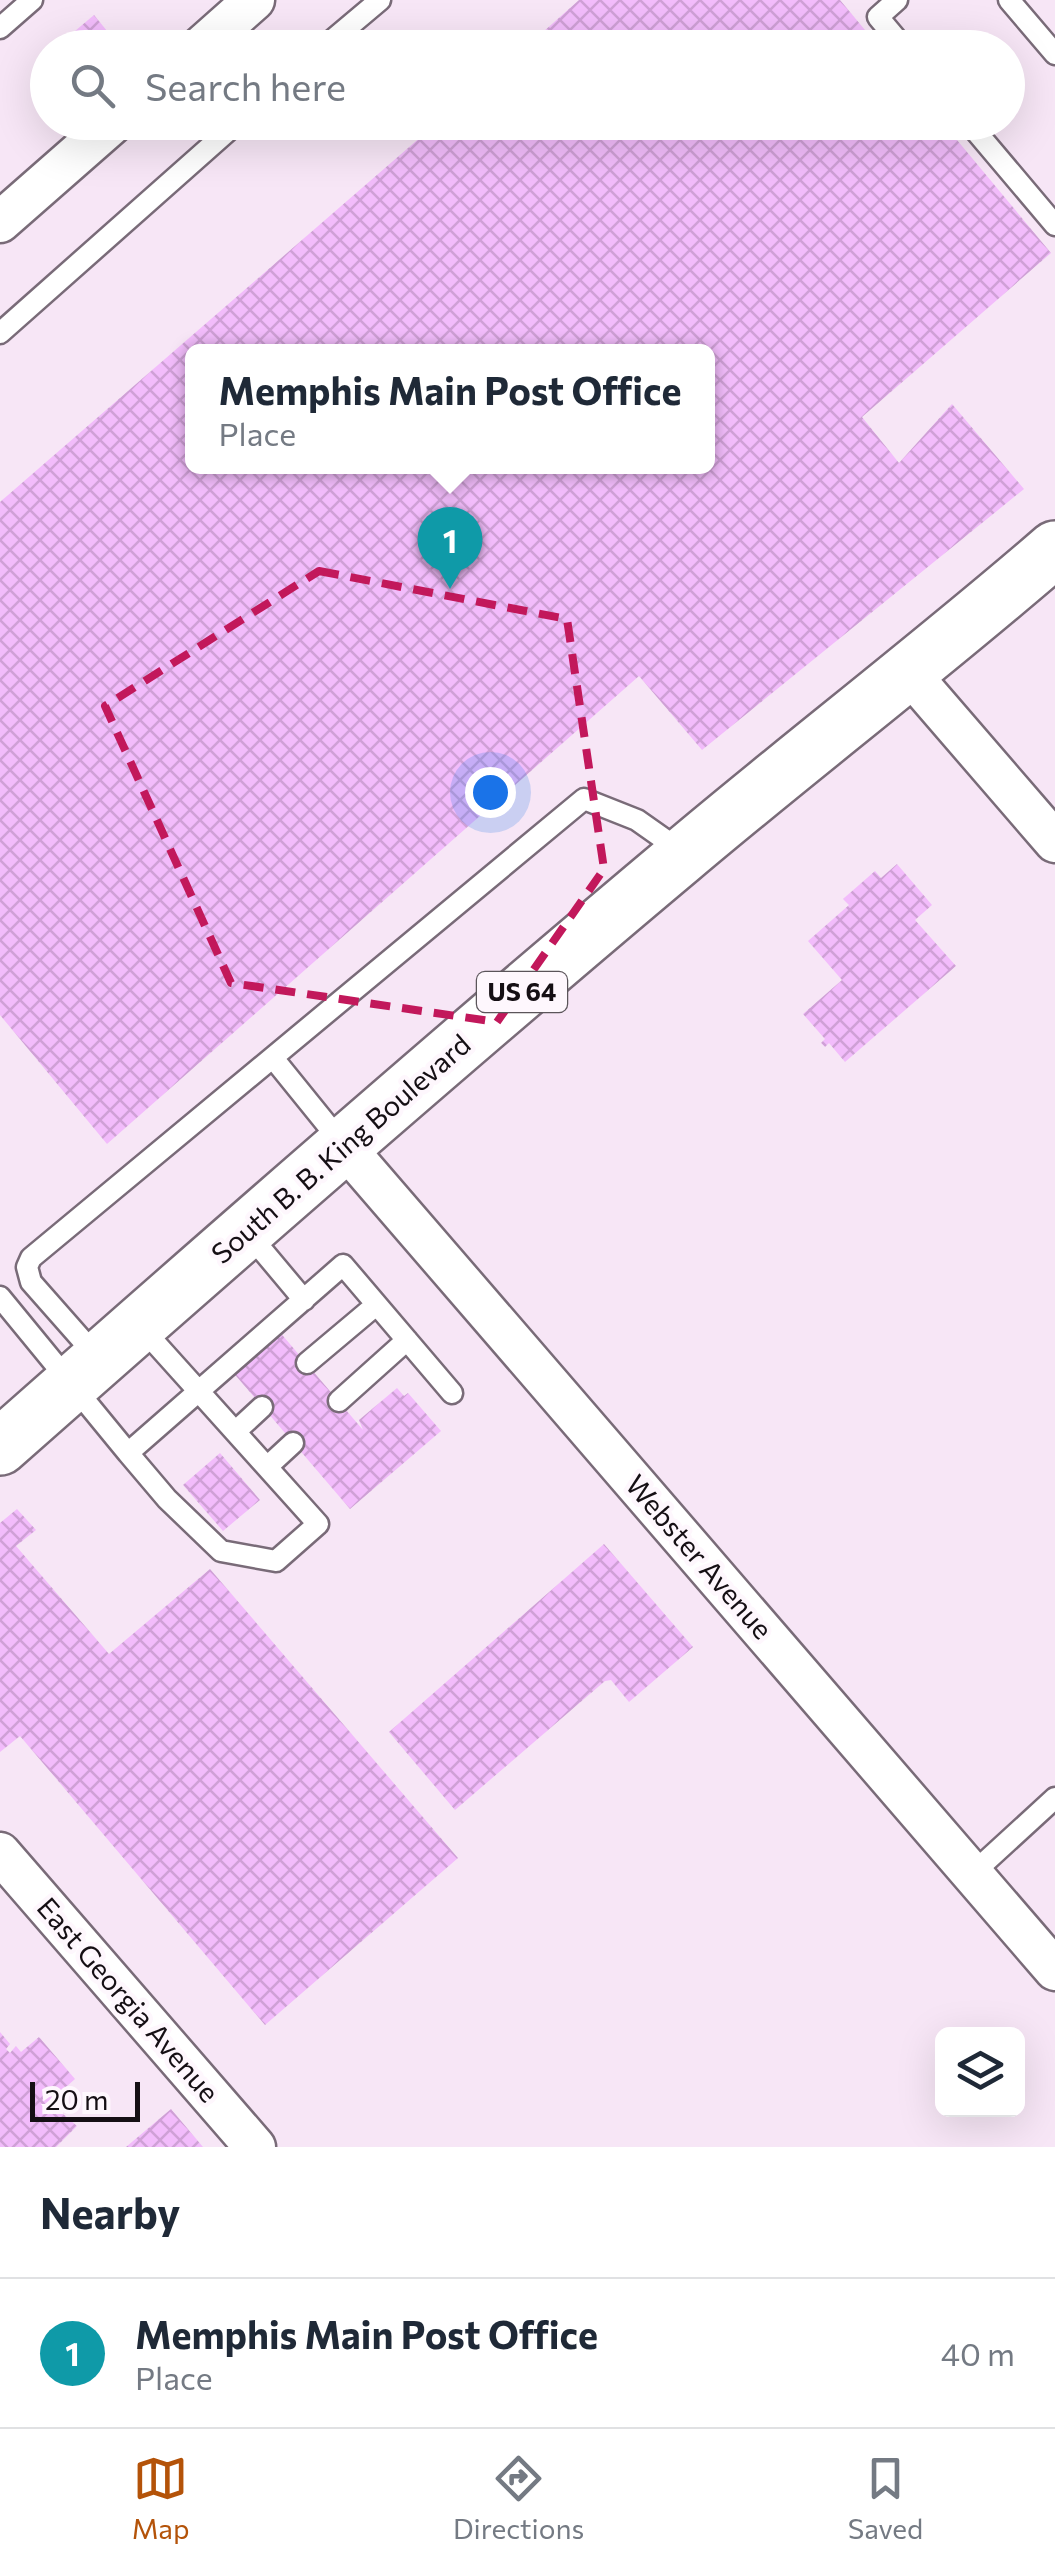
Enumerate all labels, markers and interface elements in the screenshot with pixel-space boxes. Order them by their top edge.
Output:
search box [30,30,1025,140]
icon: search [65,58,120,113]
text: Search here [145,62,346,109]
popup [185,344,715,474]
text: Memphis Main Post Office [219,366,681,413]
text: Place [219,413,296,453]
pin: 1 [418,506,482,589]
your location [465,767,516,818]
road number: US 64 [477,972,567,1012]
street label: South B. B. King Boulevard [204,1027,477,1270]
street label: Webster Avenue [619,1467,780,1645]
street label: East Georgia Avenue [31,1890,227,2108]
map controls [935,2027,1025,2117]
button: layers [935,2027,1025,2117]
scale bar [30,2077,140,2122]
text: 20 m [45,2082,109,2116]
text: Nearby [40,2186,180,2238]
text: Memphis Main Post Office [135,2310,598,2357]
text: 1 [65,2333,80,2373]
text: 40 m [941,2333,1015,2373]
text: Place [135,2357,213,2397]
tab: Map [132,2451,189,2545]
tab: Directions [453,2451,584,2545]
tab: Saved [848,2451,923,2545]

